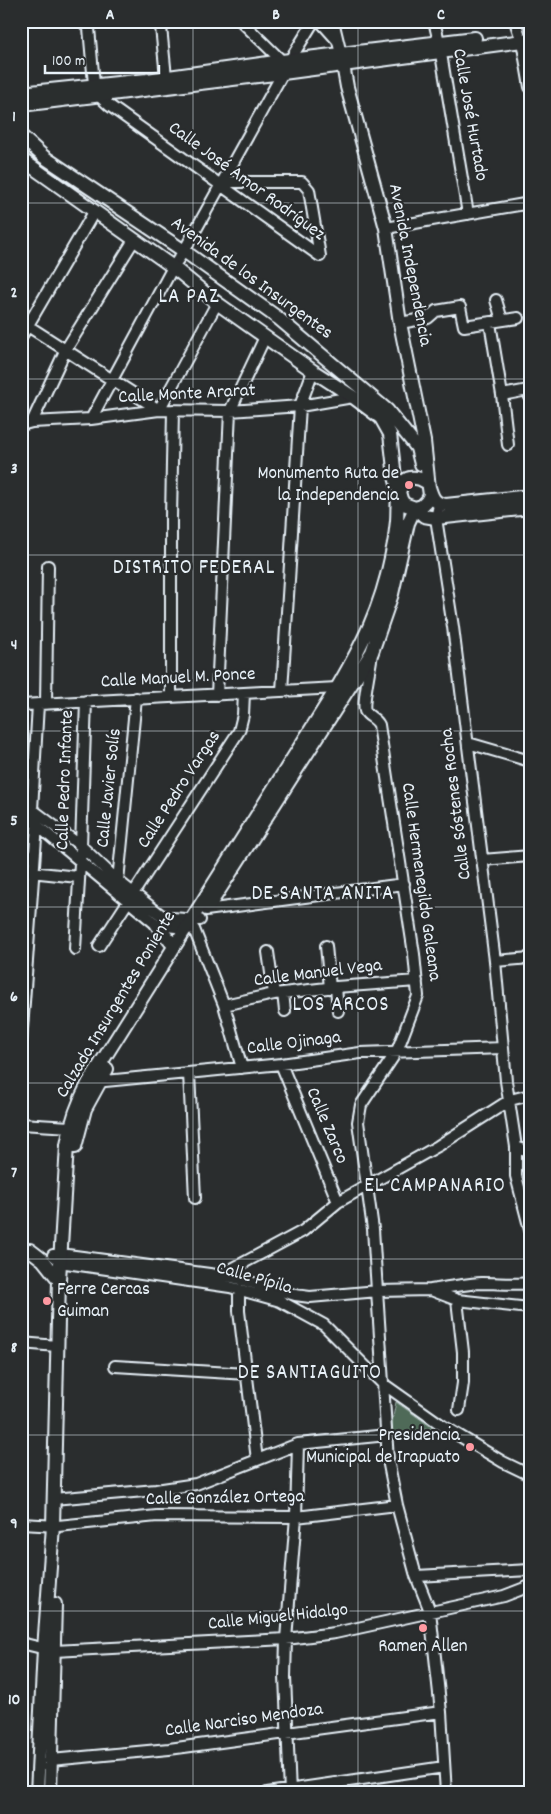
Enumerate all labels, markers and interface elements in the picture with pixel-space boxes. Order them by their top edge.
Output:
text: A [106,4,115,27]
text: B [272,4,280,27]
text: C [437,4,445,27]
scale bar [45,42,159,74]
street label: Calle José Hurtado [444,47,494,183]
text: 100 m [52,51,85,73]
text: 1 [12,106,16,129]
street label: Calle José Amor Rodríguez [162,116,330,248]
street label: Avenida Independencia [380,181,438,350]
street label: Avenida de los Insurgentes [164,211,338,347]
text: 2 [11,282,18,305]
district label: LA PAZ [158,283,220,313]
street label: Calle Monte Ararat [118,378,256,412]
text: 3 [10,458,18,481]
place label: Monumento Ruta de la Independencia [257,461,400,510]
marker: Monumento Ruta de la Independencia [403,479,415,491]
district label: DISTRITO FEDERAL [113,554,275,584]
text: 4 [11,634,17,657]
street label: Calle Manuel M. Ponce [100,661,256,697]
street label: Calle Pedro Infante [50,709,82,851]
street label: Calle Sóstenes Rocha [434,725,480,881]
street label: Calle Pedro Vargas [132,726,228,854]
street label: Calle Javier Solís [90,727,130,849]
street label: Calle Hermenegildo Galeana [393,781,447,984]
text: 5 [10,810,18,833]
district label: DE SANTA ANITA [251,880,395,910]
street label: Calzada Insurgentes Poniente [50,906,184,1104]
street label: Calle Manuel Vega [252,953,385,995]
text: 6 [10,986,18,1009]
district label: LOS ARCOS [292,991,390,1021]
street label: Calle Ojinaga [246,1025,344,1063]
street label: Calle Zarco [298,1084,354,1168]
text: 7 [11,1162,17,1185]
district label: EL CAMPANARIO [364,1172,506,1202]
street label: Calle Pípila [213,1255,296,1303]
place label: Ferre Cercas Guiman [57,1277,150,1326]
marker: Ferre Cercas Guiman [41,1295,53,1307]
text: 8 [11,1337,18,1360]
district label: DE SANTIAGUITO [238,1359,382,1389]
place label: Presidencia Municipal de Irapuato [306,1423,461,1472]
marker: Presidencia Municipal de Irapuato [464,1441,476,1453]
street label: Calle González Ortega [145,1484,306,1514]
text: 9 [10,1513,18,1536]
street label: Calle Miguel Hidalgo [207,1597,349,1639]
marker: Ramen Allen [417,1622,429,1634]
place label: Ramen Allen [378,1634,468,1661]
text: 10 [8,1689,20,1712]
street label: Calle Narciso Mendoza [163,1696,326,1745]

